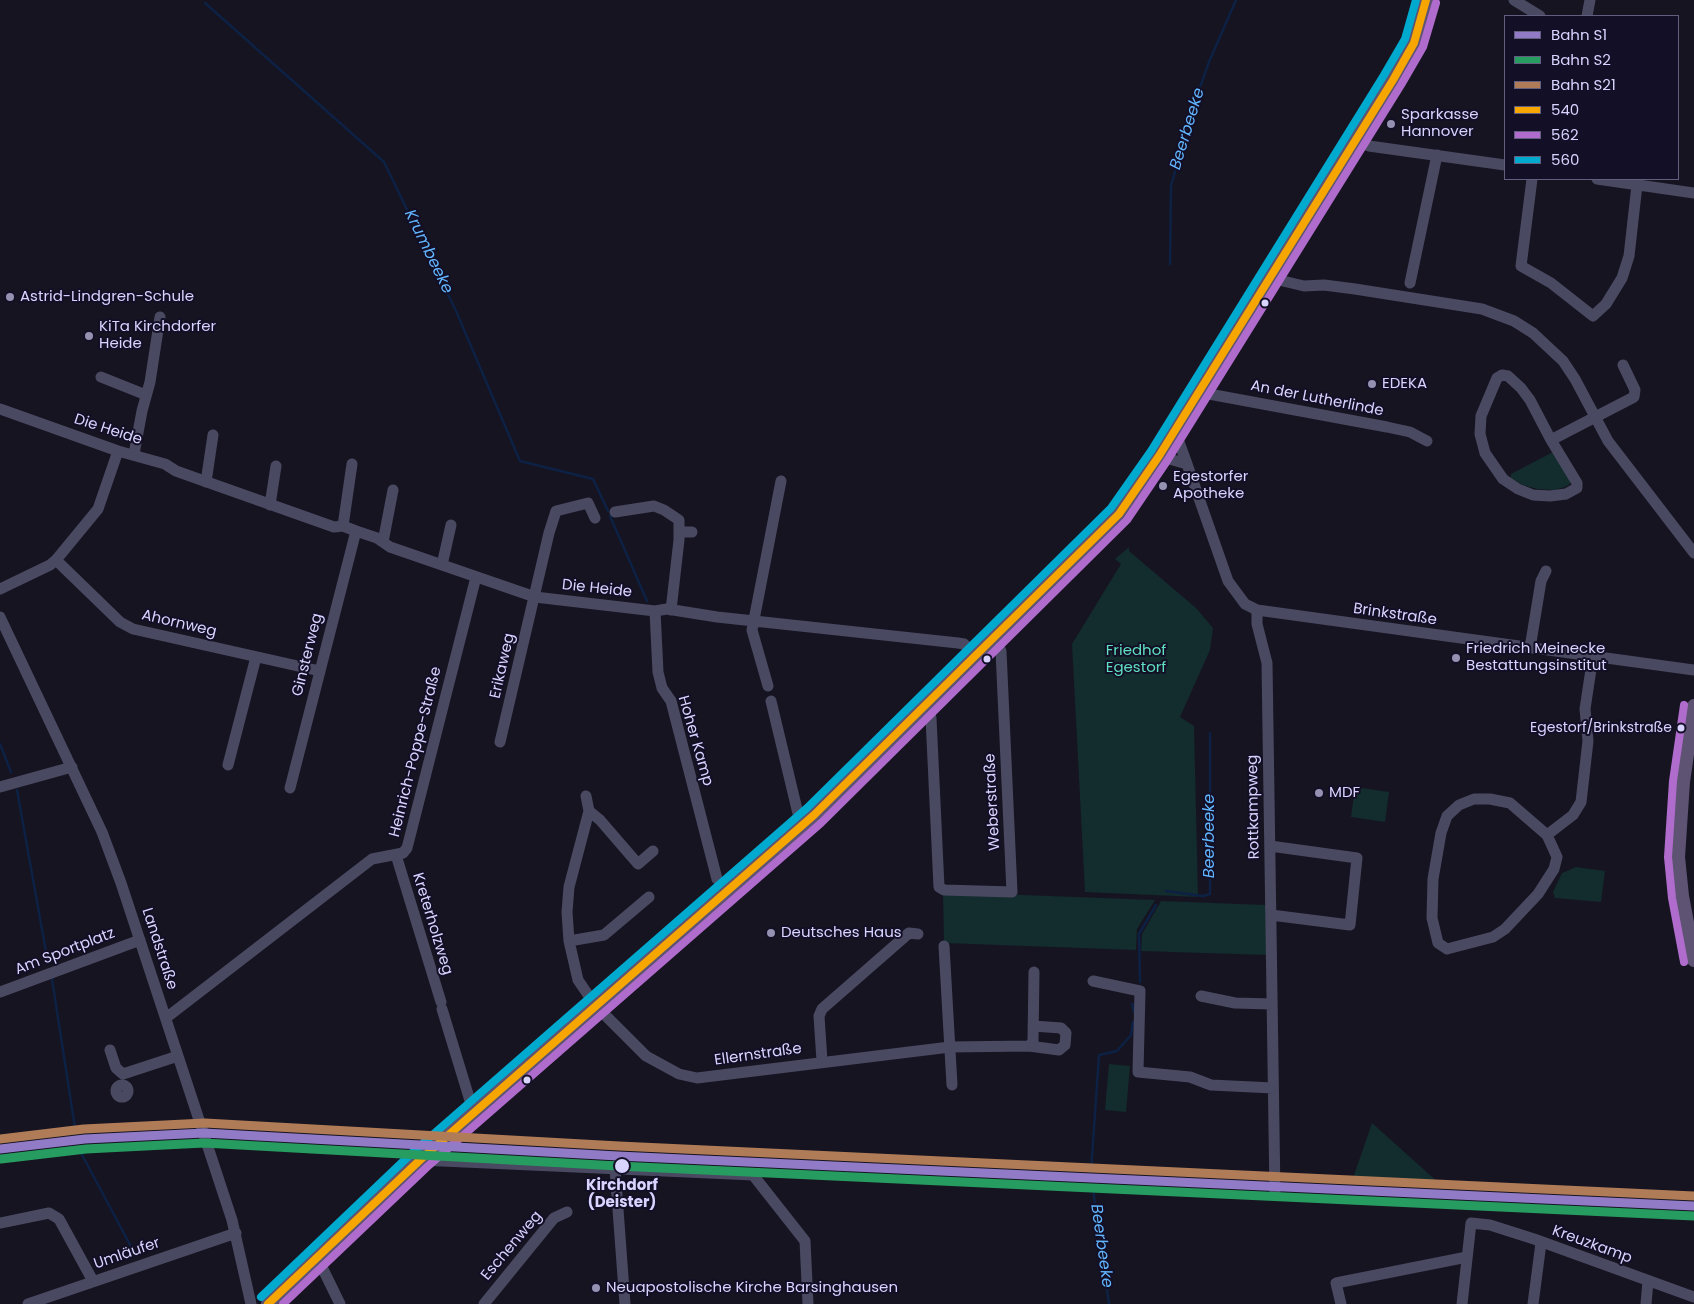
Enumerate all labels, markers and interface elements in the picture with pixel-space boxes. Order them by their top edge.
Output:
legend [1504,15,1679,180]
text: Bahn S1 [1551,24,1607,45]
text: Bahn S2 [1551,49,1611,70]
text: Bahn S21 [1551,74,1616,95]
water label: Beerbeeke [1166,86,1210,172]
text: 540 [1551,99,1579,120]
place label: Sparkasse Hannover [1401,106,1479,141]
marker: Sparkasse Hannover [1385,118,1397,130]
text: 562 [1551,124,1579,145]
text: 560 [1551,149,1579,170]
water label: Krumbeeke [399,207,457,297]
place label: Astrid-Lindgren-Schule [20,288,194,306]
marker: Astrid-Lindgren-Schule [4,291,16,303]
unlabelled marker [1260,298,1270,308]
place label: KiTa Kirchdorfer Heide [99,318,216,353]
marker: KiTa Kirchdorfer Heide [83,330,95,342]
place label: EDEKA [1382,375,1427,393]
street label: An der Lutherlinde [1249,377,1385,421]
marker: EDEKA [1366,378,1378,390]
street label: Die Heide [72,411,144,449]
place label: Egestorfer Apotheke [1173,468,1248,503]
marker: Egestorfer Apotheke [1157,480,1169,492]
street label: Die Heide [561,576,633,602]
street label: Brinkstraße [1352,600,1438,630]
street label: Ahornweg [140,607,218,641]
street label: Ginsterweg [289,612,327,698]
street label: Erikaweg [487,632,519,700]
place label: Friedrich Meinecke Bestattungsinstitut [1466,640,1607,675]
park label: Friedhof Egestorf [1106,642,1166,677]
marker: Friedrich Meinecke Bestattungsinstitut [1450,652,1462,664]
unlabelled marker [982,654,992,664]
street label: Heinrich-Poppe-Straße [386,665,446,839]
street label: Hoher Kamp [674,694,716,788]
place label: Egestorf/Brinkstraße [1530,720,1672,736]
marker: Egestorf/Brinkstraße [1676,723,1686,733]
street label: Weberstraße [981,753,1005,851]
street label: Rottkampweg [1244,754,1264,860]
place label: MDF [1329,784,1360,802]
marker: MDF [1313,787,1325,799]
water label: Beerbeeke [1200,794,1220,878]
street label: Kreterholzweg [408,871,456,977]
street label: Landstraße [137,906,181,992]
place label: Deutsches Haus [781,924,902,942]
street label: Am Sportplatz [13,925,117,979]
marker: Deutsches Haus [765,927,777,939]
street label: Ellernstraße [713,1040,803,1070]
unlabelled marker [522,1075,532,1085]
marker: Kirchdorf (Deister) [613,1157,631,1175]
place label: Kirchdorf (Deister) [586,1177,658,1212]
water label: Beerbeeke [1086,1203,1116,1289]
street label: Eschenweg [478,1208,546,1284]
street label: Kreuzkamp [1550,1222,1634,1268]
street label: Umläufer [92,1234,162,1274]
place label: Neuapostolische Kirche Barsinghausen [606,1279,898,1297]
marker: Neuapostolische Kirche Barsinghausen [590,1282,602,1294]

